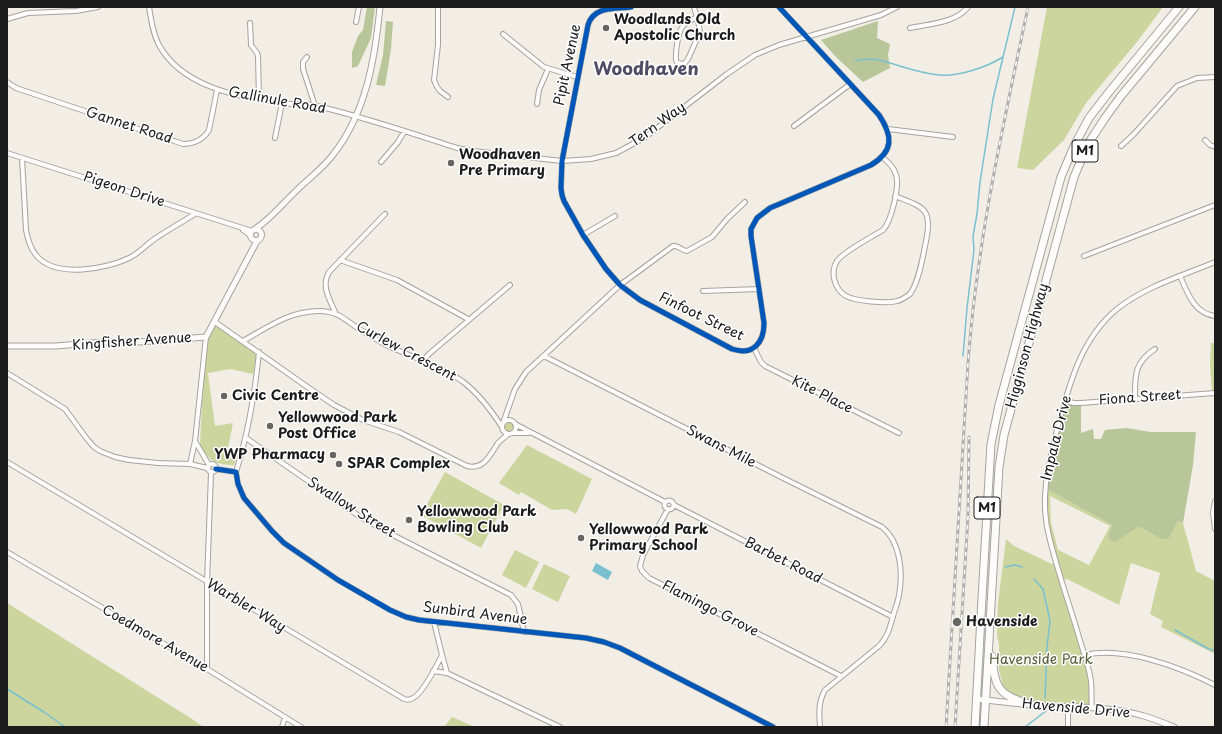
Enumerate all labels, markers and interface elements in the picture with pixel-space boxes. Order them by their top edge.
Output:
place label: Woodlands Old Apostolic Church [614,12,735,44]
street label: Pipit Avenue [551,23,585,107]
marker: Woodlands Old Apostolic Church [601,23,611,33]
district label: Woodhaven [593,59,699,81]
street label: Gallinule Road [227,84,327,118]
street label: Tern Way [627,99,689,151]
street label: Gannet Road [84,104,174,148]
road number: M1 [1072,140,1098,162]
place label: Woodhaven Pre Primary [459,147,545,180]
marker: Woodhaven Pre Primary [446,158,456,168]
street label: Pigeon Drive [81,169,167,211]
street label: Higginson Highway [1003,282,1053,410]
street label: Finfoot Street [656,289,746,345]
street label: Curlew Crescent [353,319,459,385]
street label: Kingfisher Avenue [72,329,192,355]
street label: Kite Place [789,373,855,417]
street label: Fiona Street [1098,387,1182,409]
place label: Civic Centre [232,388,319,404]
marker: Civic Centre [219,391,229,401]
street label: Impala Drive [1038,394,1076,482]
place label: Yellowwood Park Post Office [278,410,397,442]
marker: Yellowwood Park Post Office [265,421,275,431]
street label: Swans Mile [683,422,759,472]
place label: YWP Pharmacy [214,447,325,463]
marker: YWP Pharmacy [328,450,338,460]
place label: SPAR Complex [347,456,450,472]
marker: SPAR Complex [334,459,344,469]
street label: Swallow Street [304,474,398,542]
road number: M1 [974,497,1000,519]
place label: Yellowwood Park Bowling Club [417,504,536,536]
marker: Yellowwood Park Bowling Club [404,515,414,525]
place label: Yellowwood Park Primary School [589,522,708,554]
marker: Yellowwood Park Primary School [576,533,586,543]
street label: Barbet Road [742,534,824,588]
street label: Warbler Way [203,576,289,636]
street label: Flamingo Grove [659,577,761,641]
street label: Sunbird Avenue [422,599,528,629]
street label: Coedmore Avenue [99,602,211,676]
place label: Havenside [966,614,1038,630]
marker: Havenside [951,616,963,628]
park label: Havenside Park [989,652,1093,668]
street label: Havenside Drive [1021,696,1131,722]

